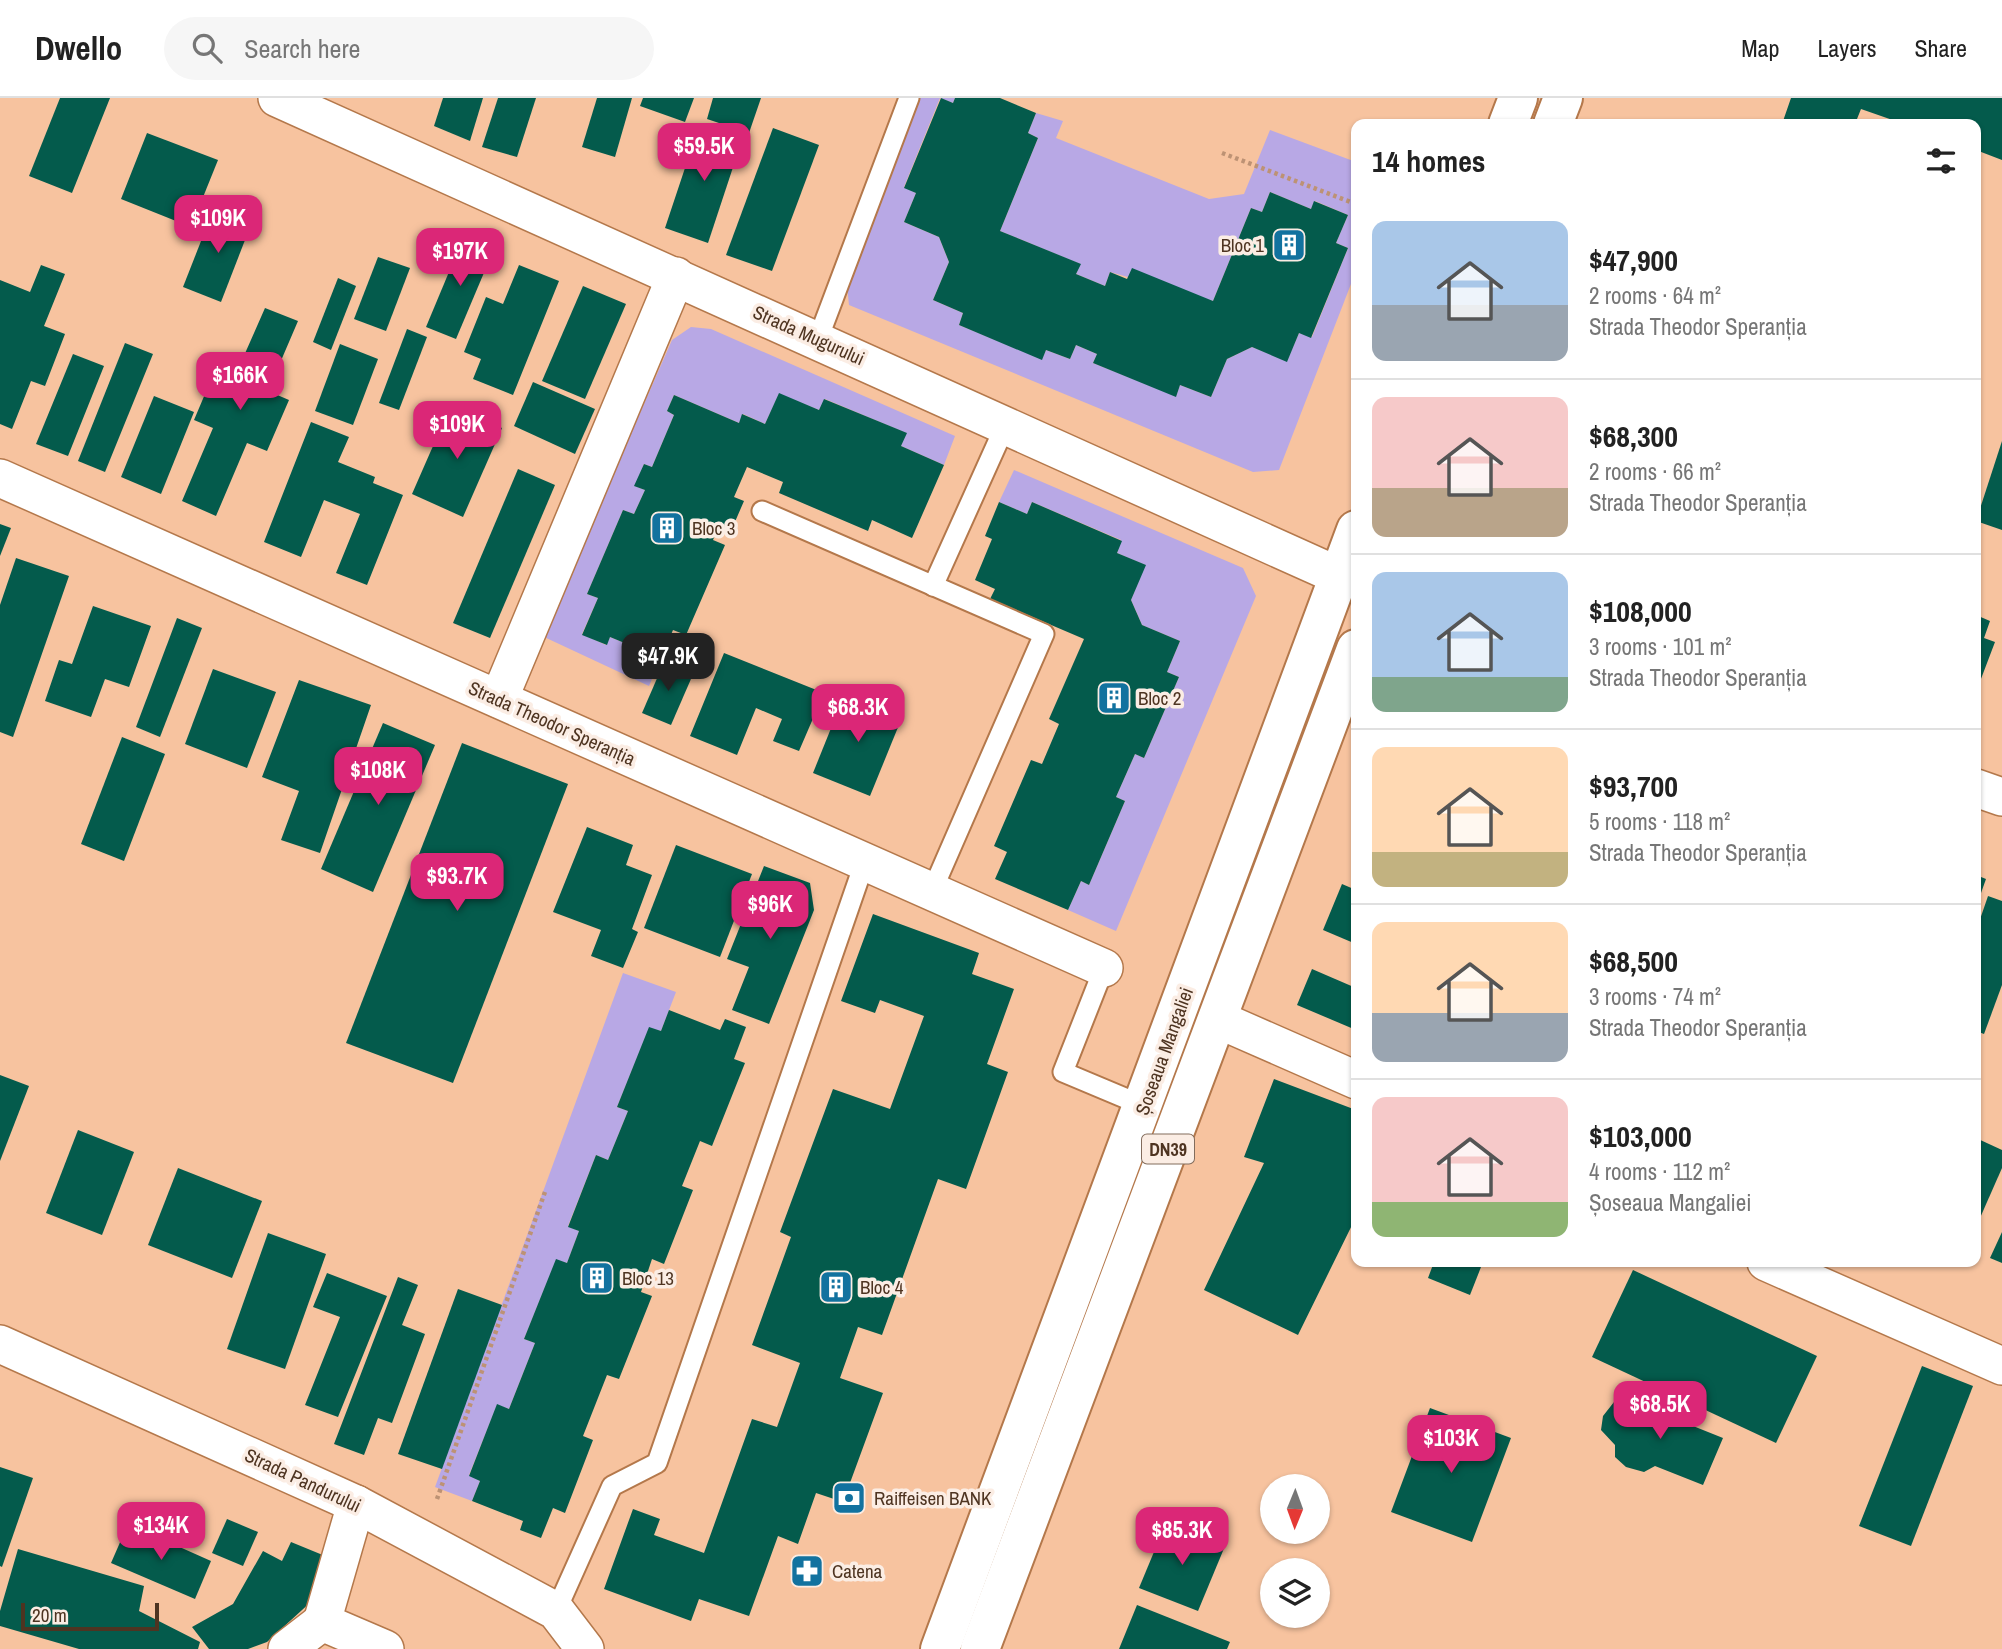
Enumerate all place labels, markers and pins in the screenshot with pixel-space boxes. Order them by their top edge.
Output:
pin: $59.5K [647,123,761,183]
pin: $109K [169,195,267,255]
building icon: Bloc 1 [1270,226,1308,264]
pin: $197K [411,228,509,288]
place label: Bloc 1 [1221,232,1264,258]
pin: $166K [191,352,289,412]
pin: $109K [408,402,506,461]
building icon: Bloc 3 [648,509,686,547]
place label: Bloc 3 [692,515,735,541]
pin: $47.9K [611,634,725,693]
building icon: Bloc 2 [1095,679,1133,717]
pin: $68.3K [801,684,915,744]
place label: Bloc 2 [1138,685,1181,711]
pin: $108K [329,748,427,807]
pin: $93.7K [400,854,514,913]
pin: $96K [729,882,811,941]
building icon: Bloc 13 [578,1259,616,1297]
place label: Bloc 13 [622,1265,674,1291]
building icon: Bloc 4 [817,1268,855,1306]
place label: Bloc 4 [860,1274,904,1300]
pin: $68.5K [1603,1382,1717,1441]
pin: $103K [1402,1416,1500,1475]
bank icon: Raiffeisen BANK [830,1479,868,1517]
place label: Raiffeisen BANK [874,1485,992,1511]
pin: $134K [112,1502,210,1562]
pin: $85.3K [1125,1508,1239,1567]
pharmacy icon: Catena [788,1552,826,1590]
place label: Catena [832,1558,883,1584]

